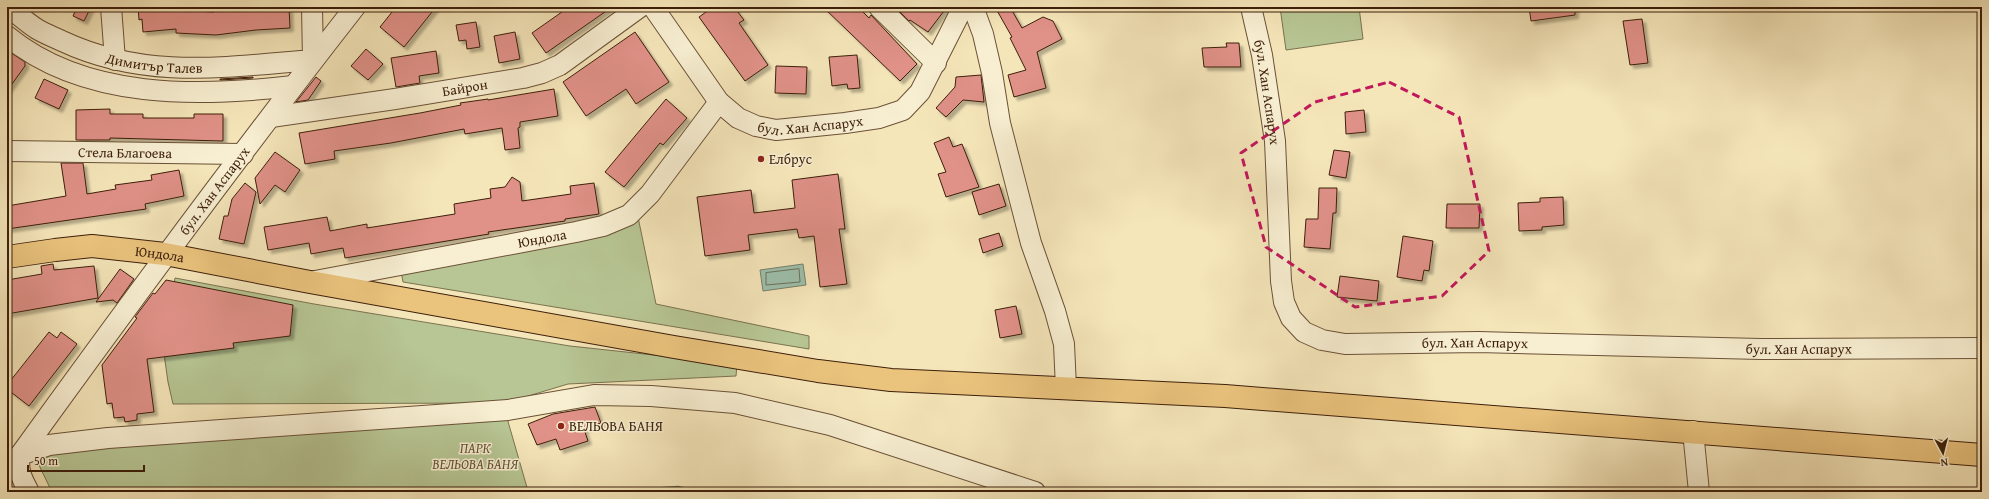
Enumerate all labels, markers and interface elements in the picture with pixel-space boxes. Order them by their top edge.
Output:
street label: бул. Хан Аспарух [1249,38,1285,146]
street label: Димитър Талев [103,47,203,78]
street label: Байрон [441,74,489,101]
street label: бул. Хан Аспарух [756,110,865,141]
street label: Стела Благоева [78,142,172,163]
street label: бул. Хан Аспарух [174,142,255,239]
place label: Елбрус [769,149,812,169]
marker: Елбрус [756,154,766,164]
street label: Юндола [516,224,568,253]
street label: Юндола [134,241,186,268]
street label: бул. Хан Аспарух [1422,332,1529,353]
street label: бул. Хан Аспарух [1745,339,1853,359]
place label: ВЕЛЬОВА БАНЯ [569,416,663,436]
marker: ВЕЛЬОВА БАНЯ [556,421,566,431]
north arrow [1923,433,1963,473]
park label: ПАРК ВЕЛЬОВА БАНЯ [431,438,519,474]
scale bar [28,447,144,473]
text: 50 m [34,452,58,469]
text: N [1939,455,1949,471]

